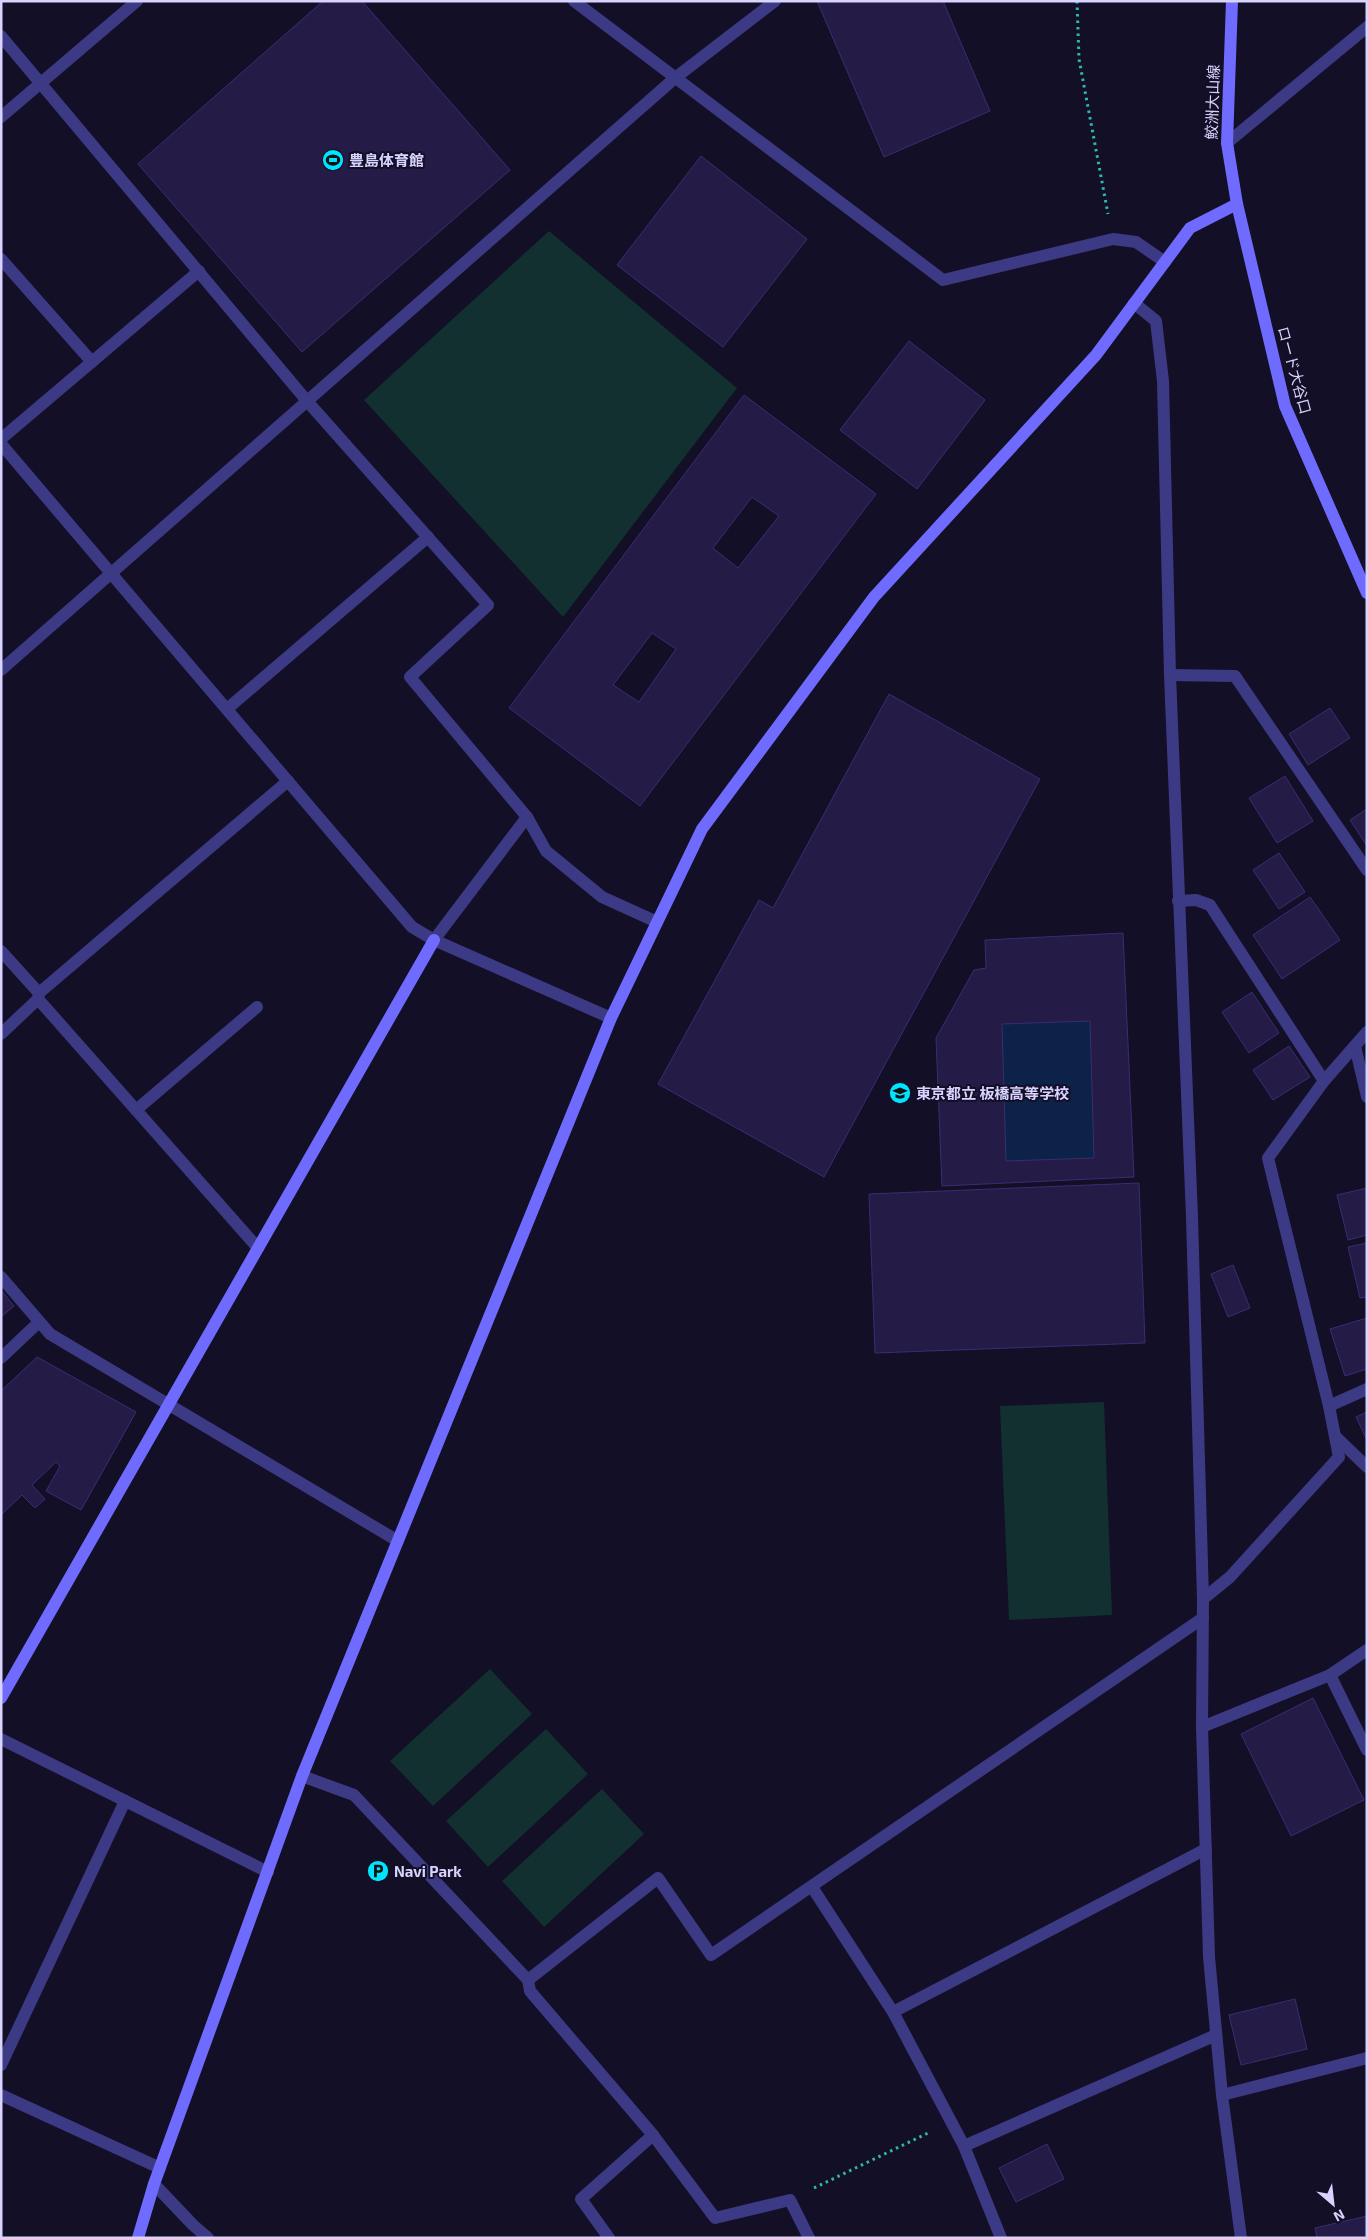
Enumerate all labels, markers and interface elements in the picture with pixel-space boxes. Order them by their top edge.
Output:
street label: 鮫洲大山線 [1202,64,1222,140]
sports icon: 豊島体育館 [321,148,345,172]
place label: 豊島体育館 [349,151,424,169]
street label: ロード大谷口 [1275,324,1315,416]
school or university icon: 東京都立 板橋高等学校 [888,1081,912,1105]
place label: 東京都立 板橋高等学校 [916,1084,1069,1102]
parking icon: Navi Park [366,1859,390,1883]
place label: Navi Park [394,1862,462,1880]
north arrow [1308,2179,1358,2229]
text: N [1331,2206,1348,2226]

